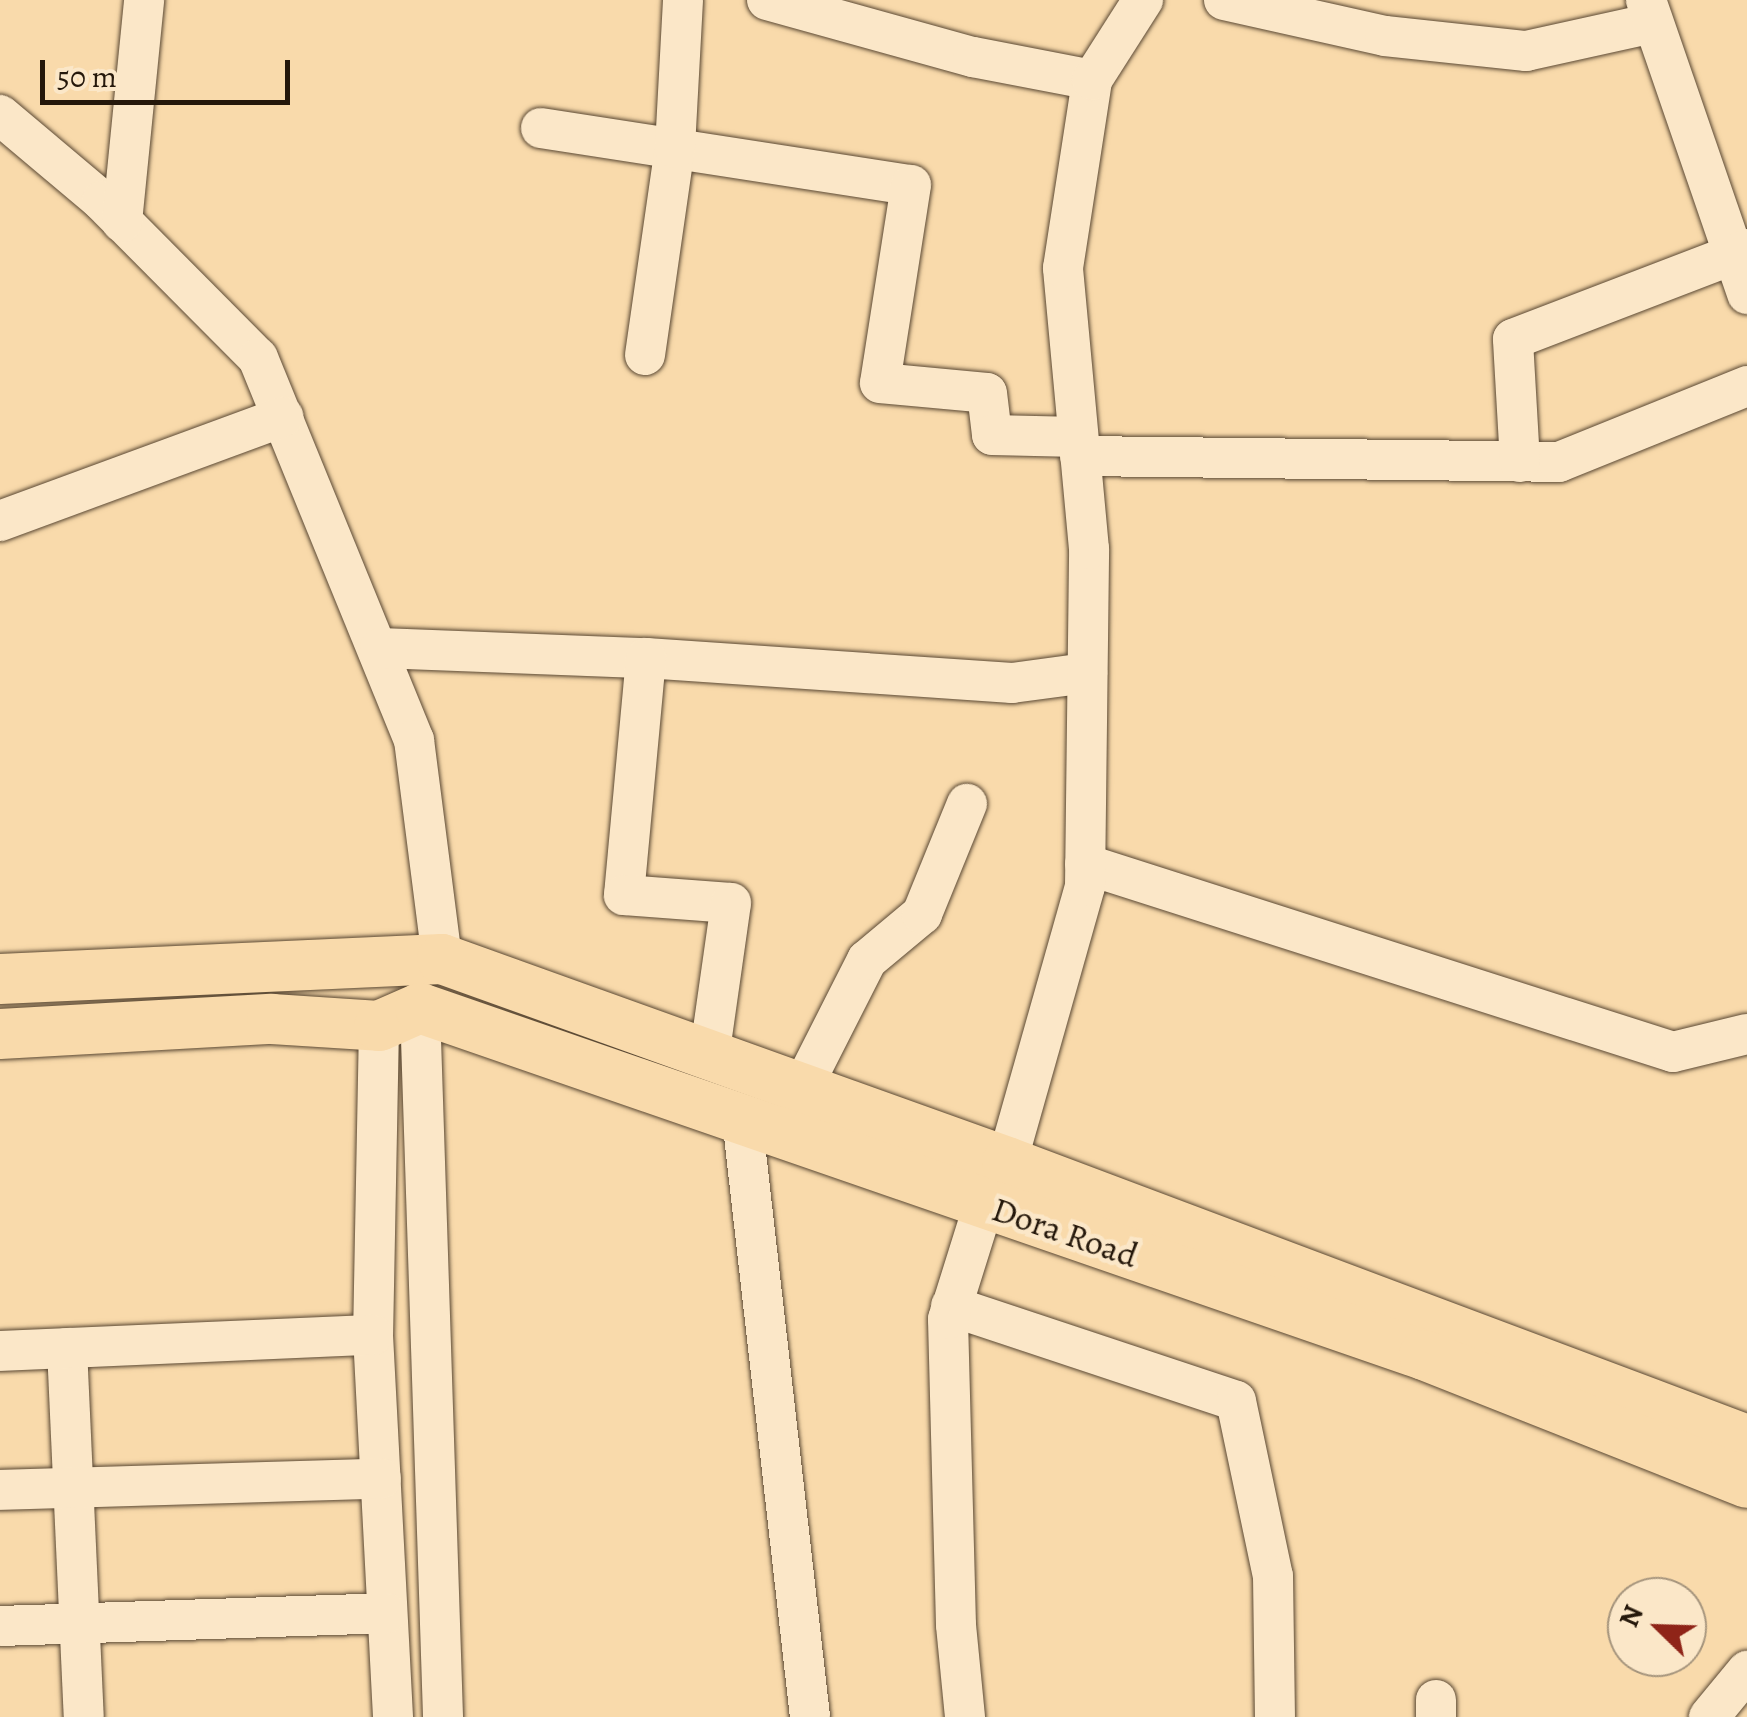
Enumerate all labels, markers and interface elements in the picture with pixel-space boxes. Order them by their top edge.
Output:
scale bar [45,40,295,102]
text: 50 m [57,57,117,97]
street label: Dora Road [987,1188,1143,1276]
north arrow [1607,1577,1707,1677]
text: N [1610,1599,1653,1633]

